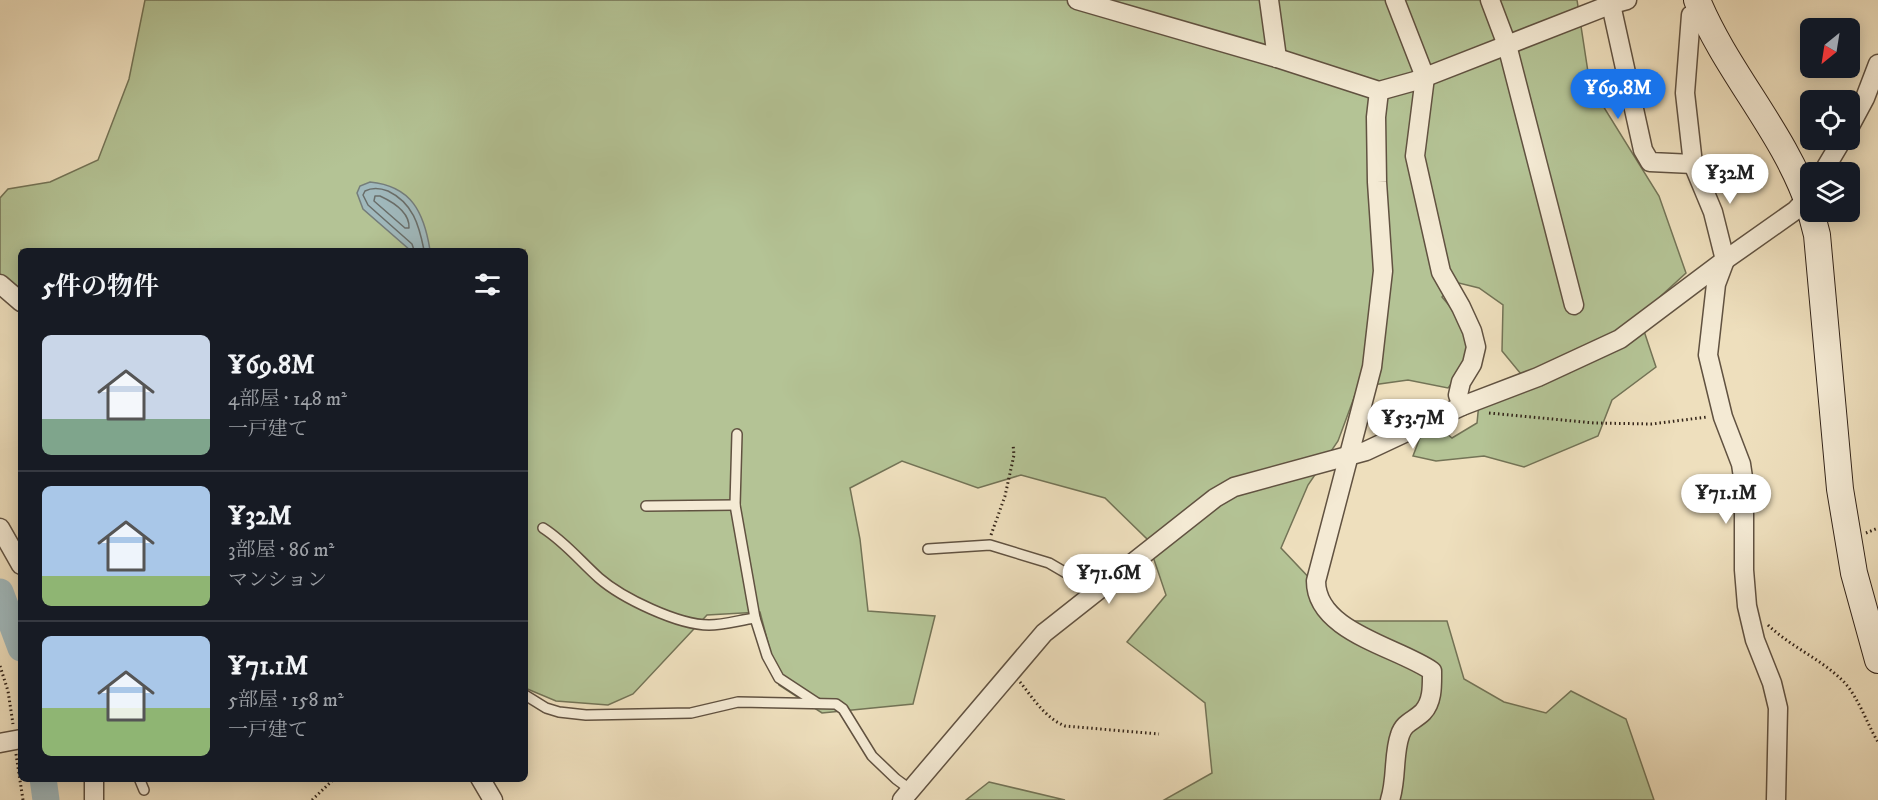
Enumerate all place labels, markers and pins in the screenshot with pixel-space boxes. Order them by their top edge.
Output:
pin: ¥69.8M [1569,69,1667,120]
pin: ¥32M [1694,154,1766,205]
pin: ¥53.7M [1364,399,1462,450]
pin: ¥71.1M [1677,474,1775,525]
pin: ¥71.6M [1060,554,1158,605]

